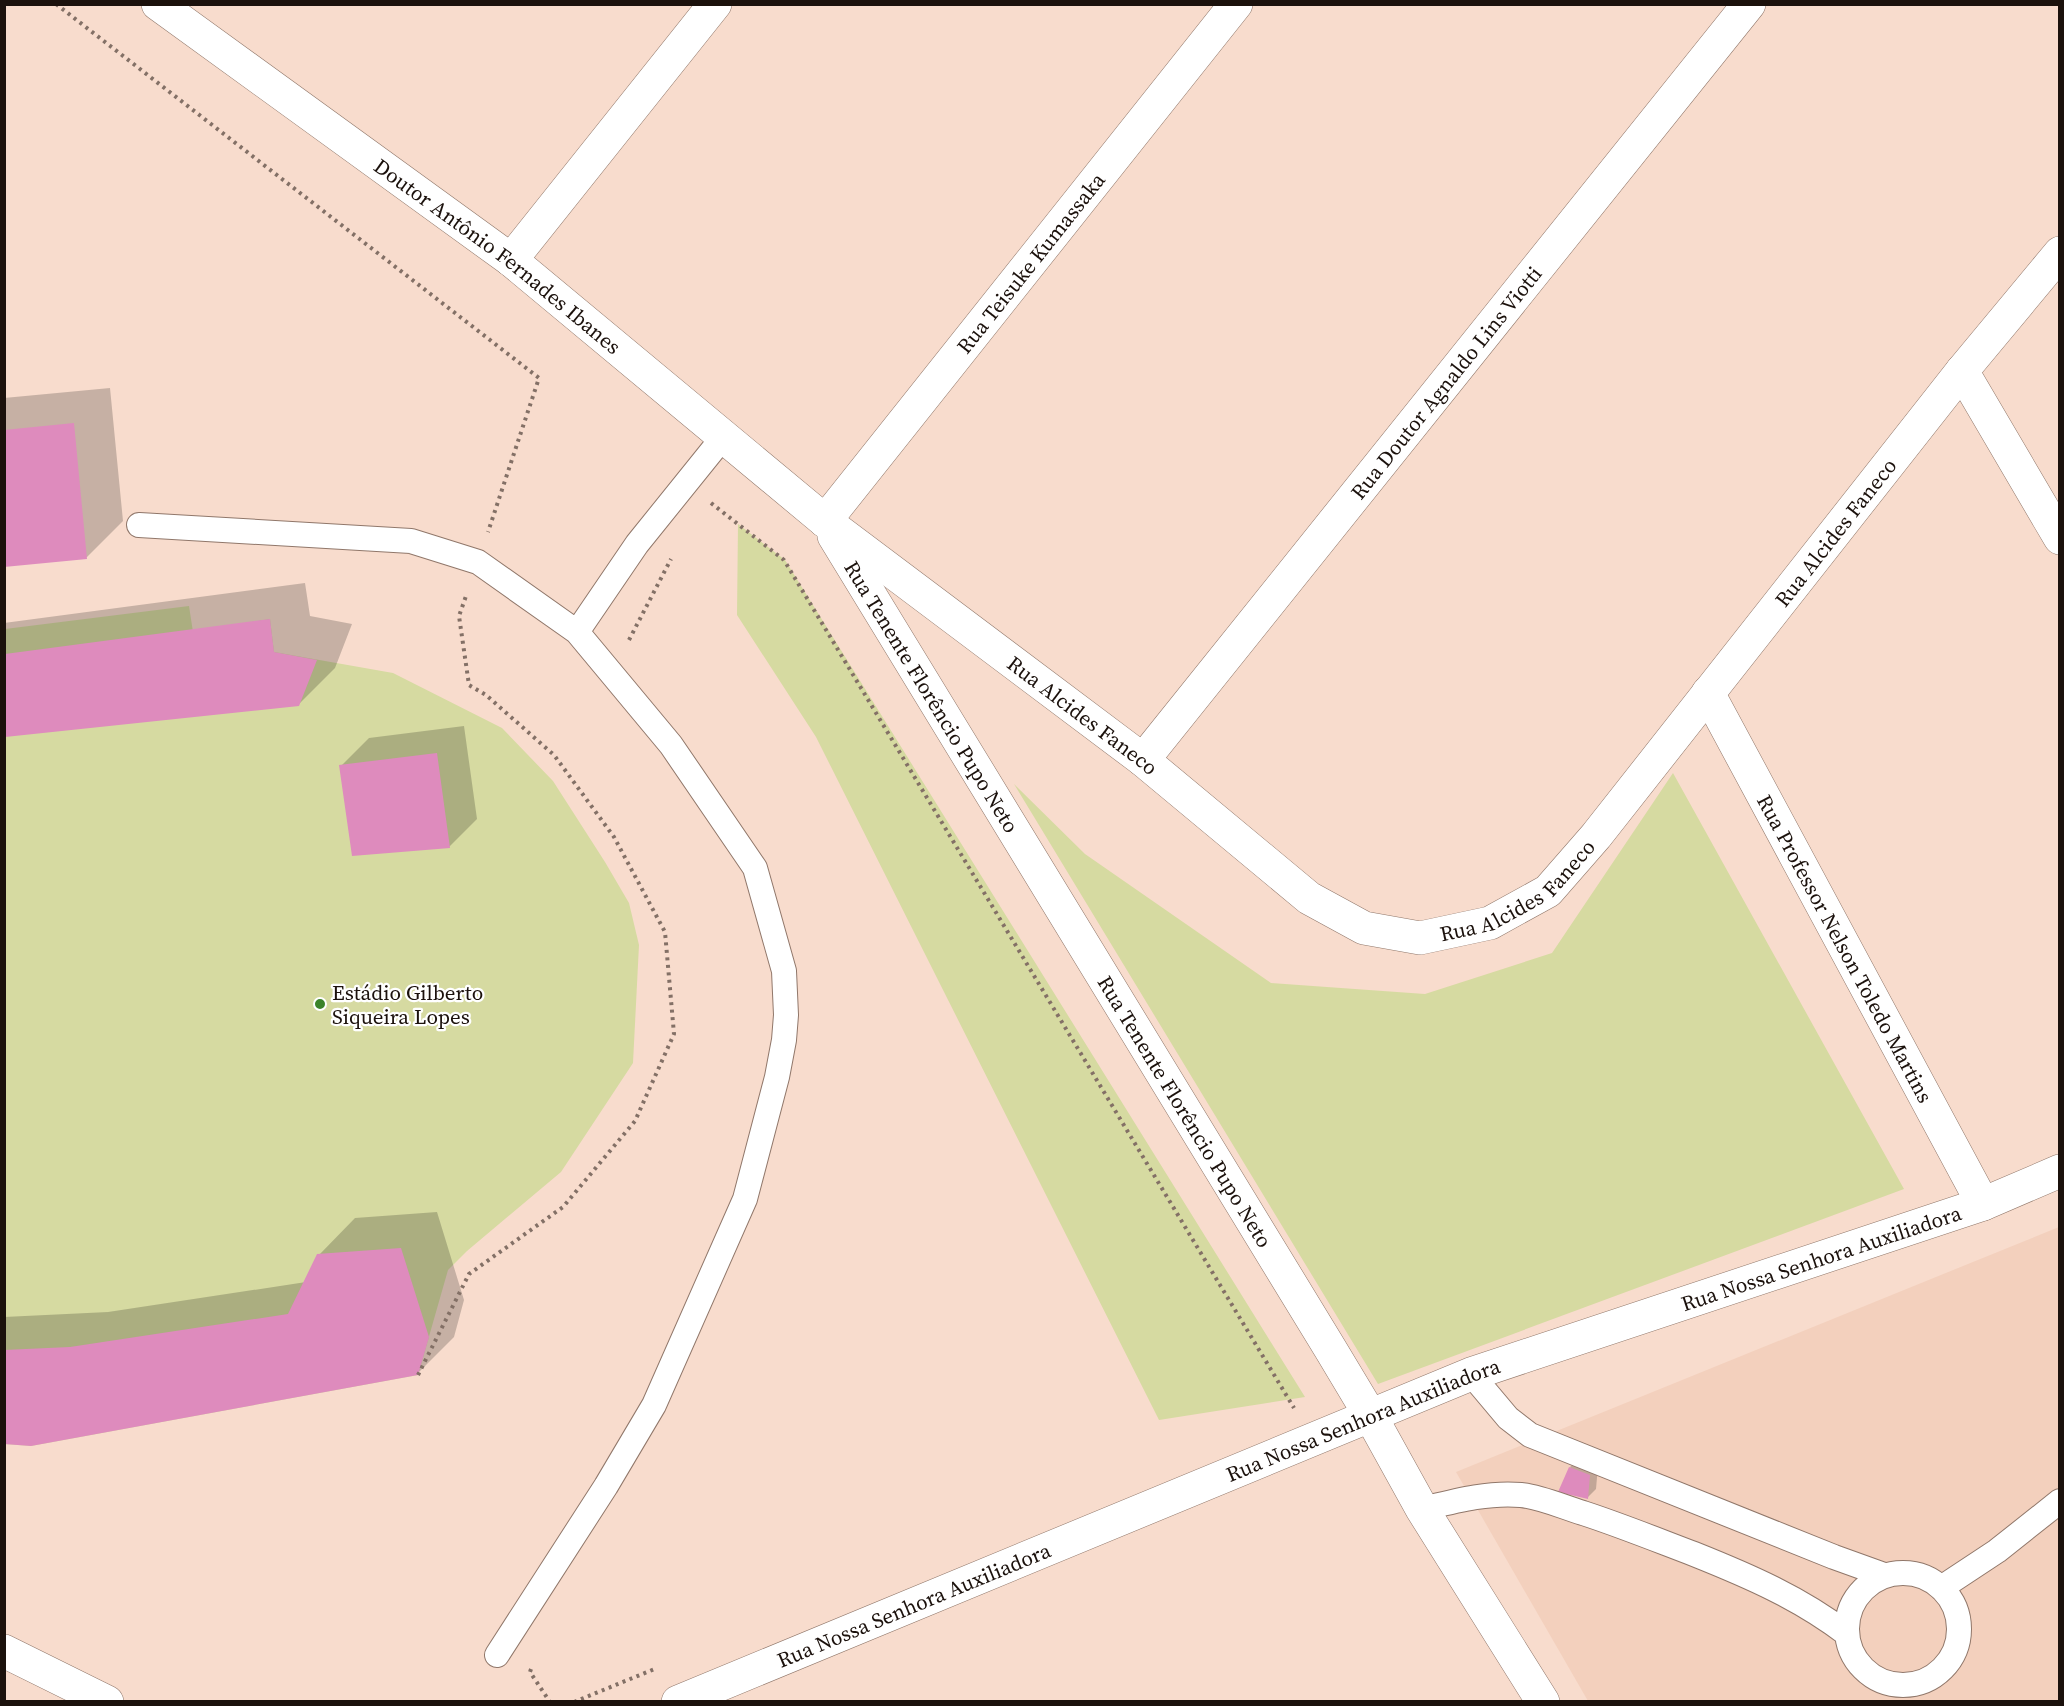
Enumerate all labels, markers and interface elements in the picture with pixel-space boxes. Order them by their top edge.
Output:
street label: Doutor Antônio Fernades Ibanes [368,151,628,360]
street label: Rua Teisuke Kumassaka [949,166,1112,359]
street label: Rua Doutor Agnaldo Lins Viotti [1343,260,1548,505]
street label: Rua Alcides Faneco [1767,452,1903,613]
street label: Rua Tenente Florêncio Pupo Neto [838,555,1026,838]
street label: Rua Alcides Faneco [1002,649,1164,781]
street label: Rua Professor Nelson Toledo Martins [1751,789,1940,1108]
street label: Rua Alcides Faneco [1437,833,1601,948]
street label: Rua Tenente Florêncio Pupo Neto [1091,970,1279,1253]
place label: Estádio Gilberto Siqueira Lopes [332,978,483,1031]
marker: Estádio Gilberto Siqueira Lopes [313,997,327,1011]
street label: Rua Nossa Senhora Auxiliadora [1677,1198,1965,1318]
street label: Rua Nossa Senhora Auxiliadora [1222,1351,1504,1488]
street label: Rua Nossa Senhora Auxiliadora [772,1535,1055,1674]

